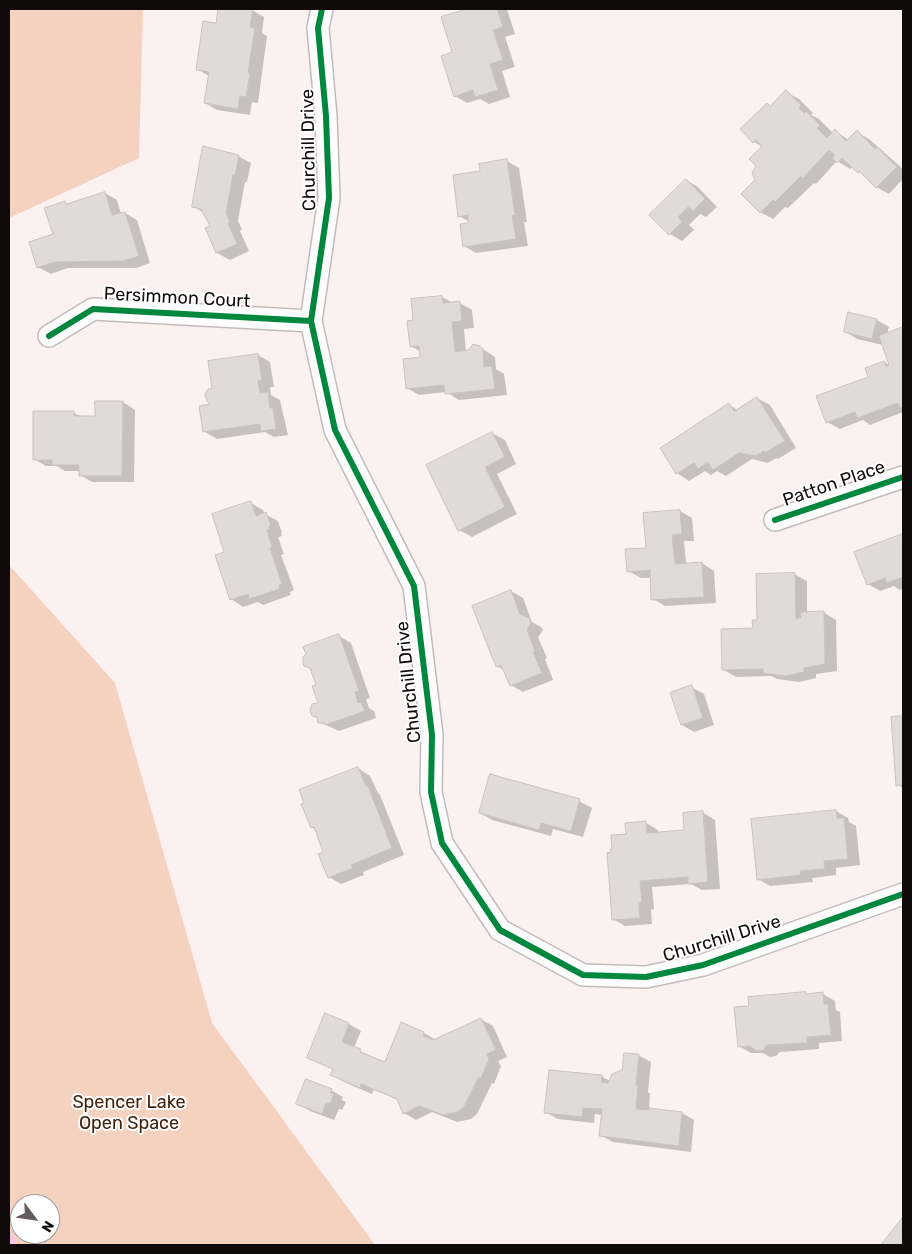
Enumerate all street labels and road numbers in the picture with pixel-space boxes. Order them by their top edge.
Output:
street label: Churchill Drive [297,89,321,211]
street label: Persimmon Court [103,283,251,313]
street label: Patton Place [780,456,888,512]
street label: Churchill Drive [392,620,426,744]
street label: Churchill Drive [660,911,784,967]

